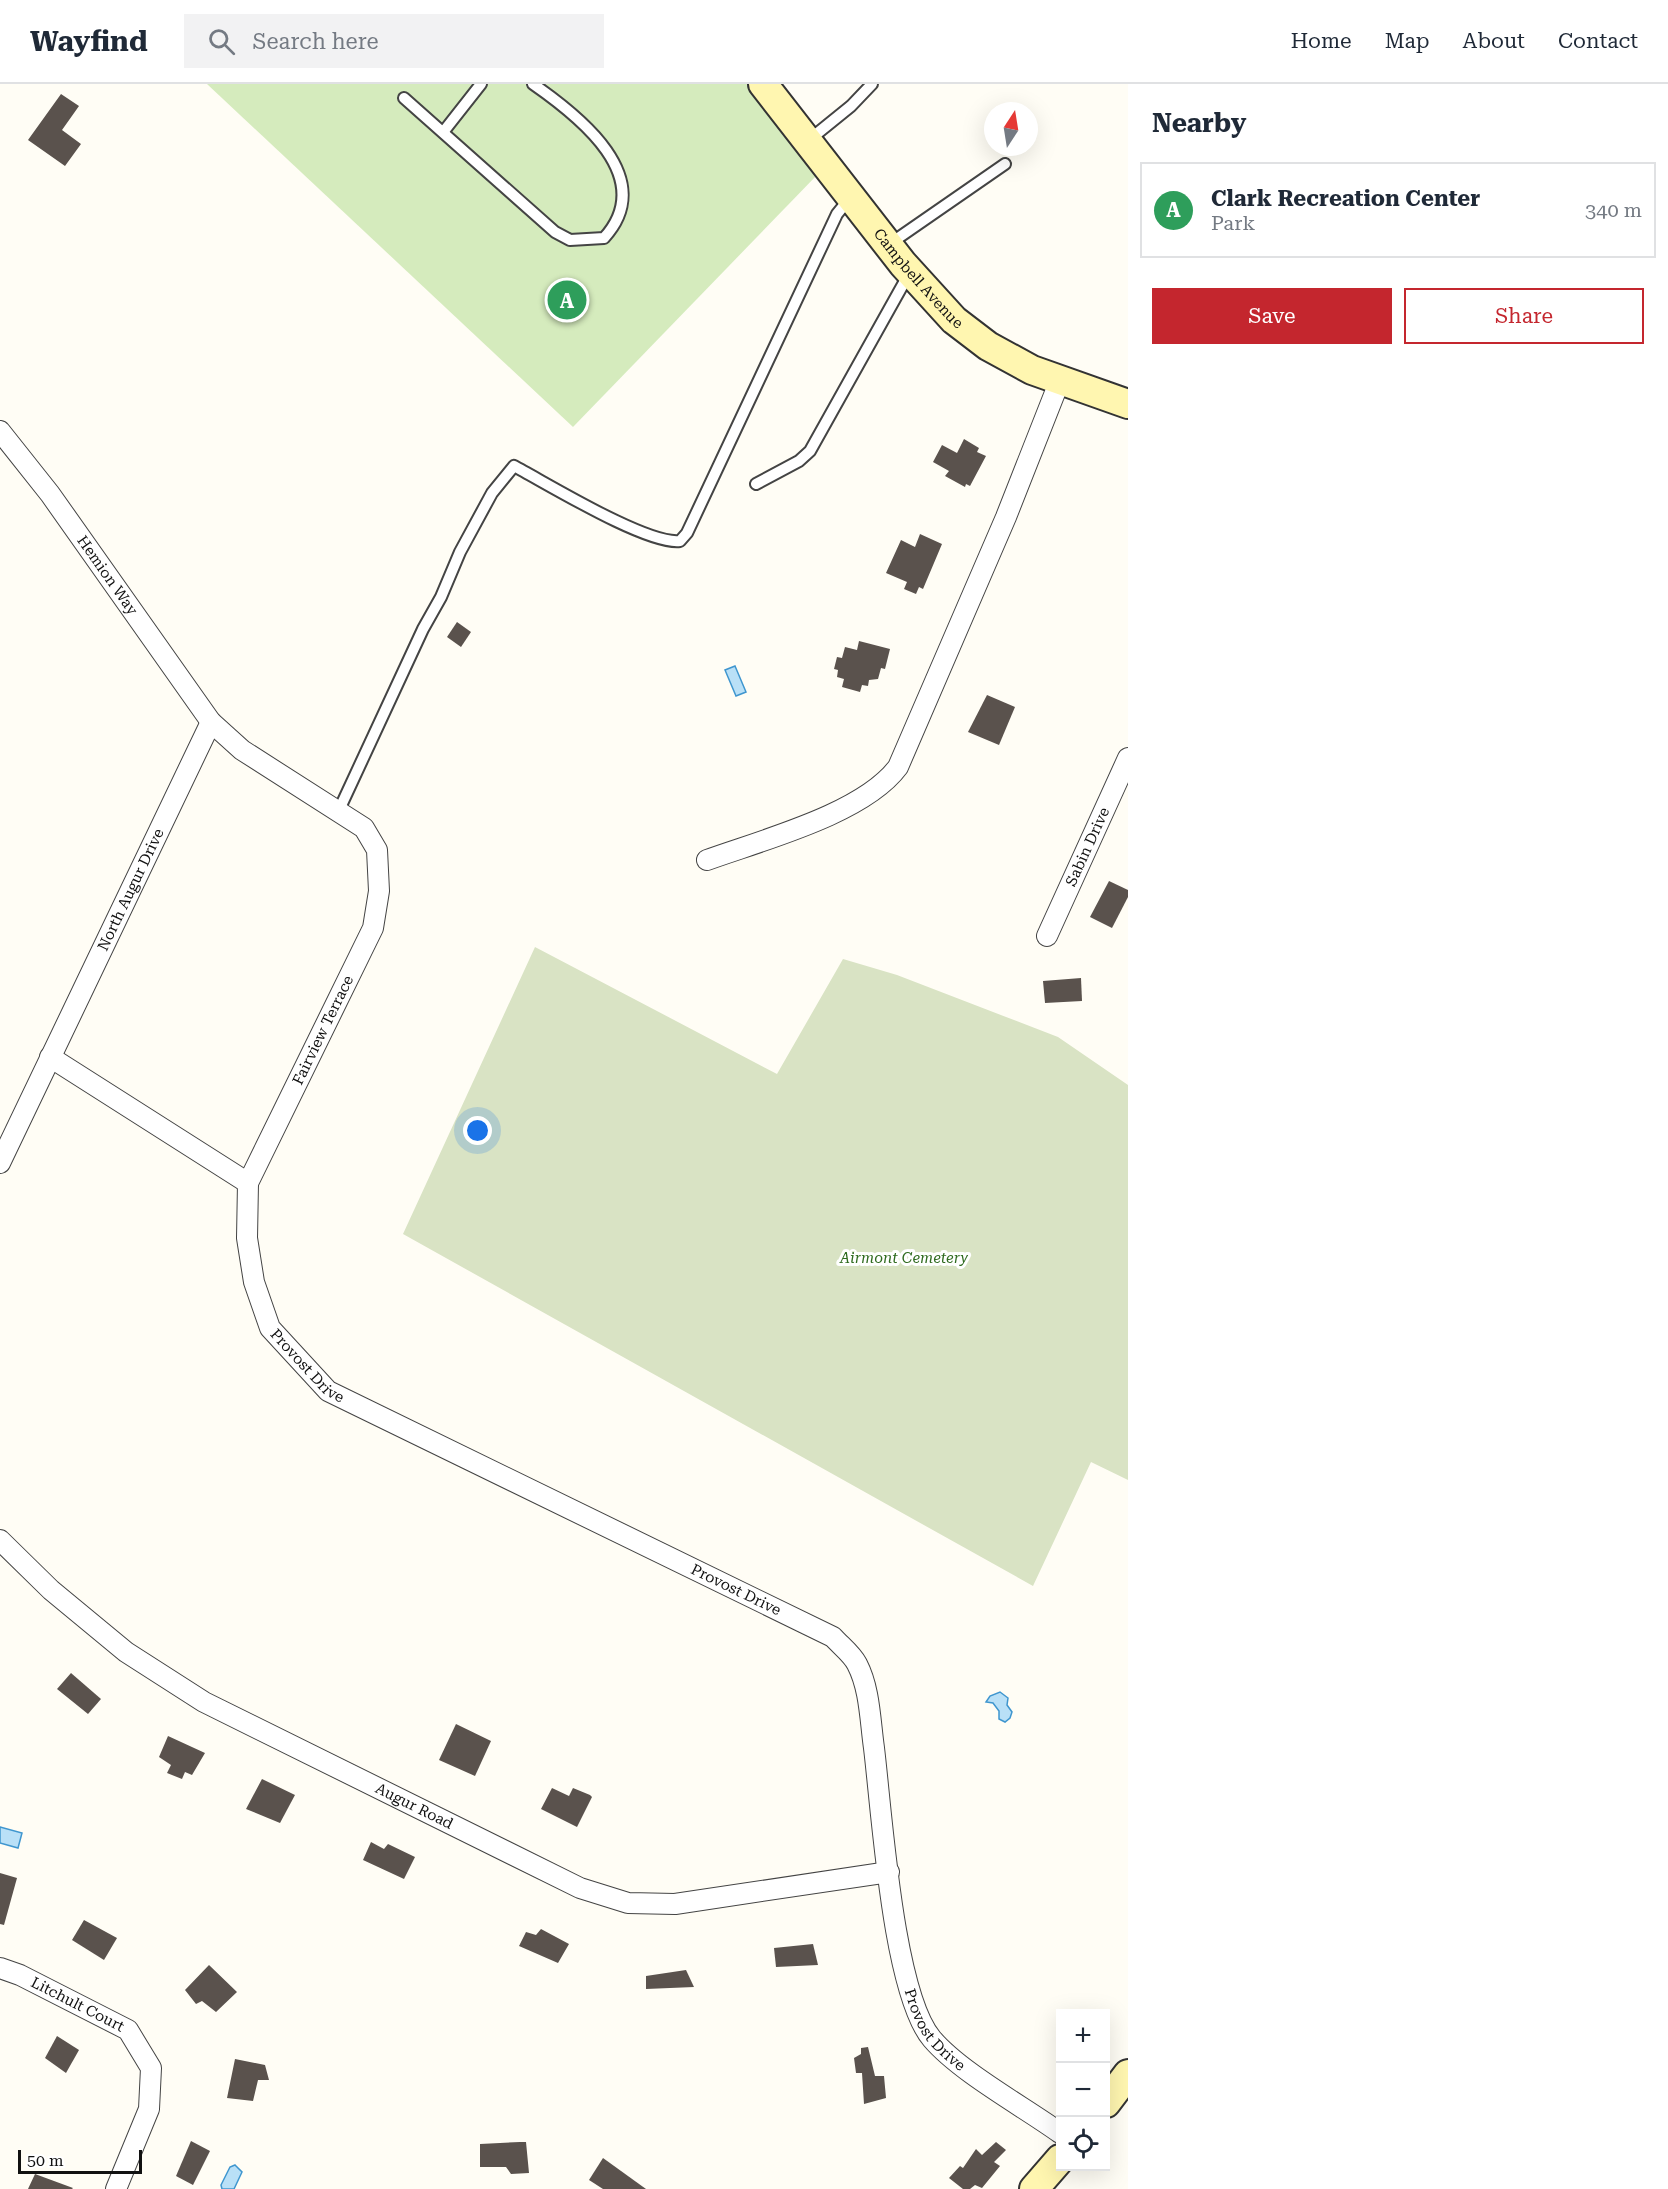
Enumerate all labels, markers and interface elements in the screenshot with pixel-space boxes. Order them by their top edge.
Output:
search box [184,14,604,68]
text: Wayfind [30,25,148,58]
icon: search [205,25,238,58]
text: Search here [253,29,379,54]
text: Home [1291,29,1352,53]
text: Map [1385,29,1430,53]
text: About [1463,29,1525,53]
text: Contact [1558,29,1638,53]
north arrow [984,102,1038,156]
text: Nearby [1152,108,1246,138]
text: Clark Recreation Center [1211,186,1480,211]
text: A [1166,198,1181,222]
text: 340 m [1585,198,1642,222]
text: Park [1211,211,1255,235]
street label: Campbell Avenue [870,225,966,332]
pin: A [548,278,586,322]
button: Save [1152,288,1392,344]
button: Share [1404,288,1644,344]
street label: Hemion Way [73,532,142,619]
street label: Sabin Drive [1062,805,1113,889]
street label: North Augur Drive [94,826,168,954]
street label: Fairview Terrace [289,972,357,1088]
your location [463,1116,492,1145]
park label: Airmont Cemetery [839,1249,968,1267]
street label: Provost Drive [266,1325,347,1406]
street label: Provost Drive [688,1560,784,1619]
street label: Augur Road [372,1779,456,1833]
street label: Litchult Court [28,1973,128,2036]
street label: Provost Drive [901,1986,969,2075]
map controls [1056,2009,1110,2171]
button: + [1056,2009,1110,2063]
button: − [1056,2063,1110,2117]
button: locate [1056,2117,1110,2171]
scale bar [18,2147,142,2174]
text: 50 m [27,2151,64,2170]

